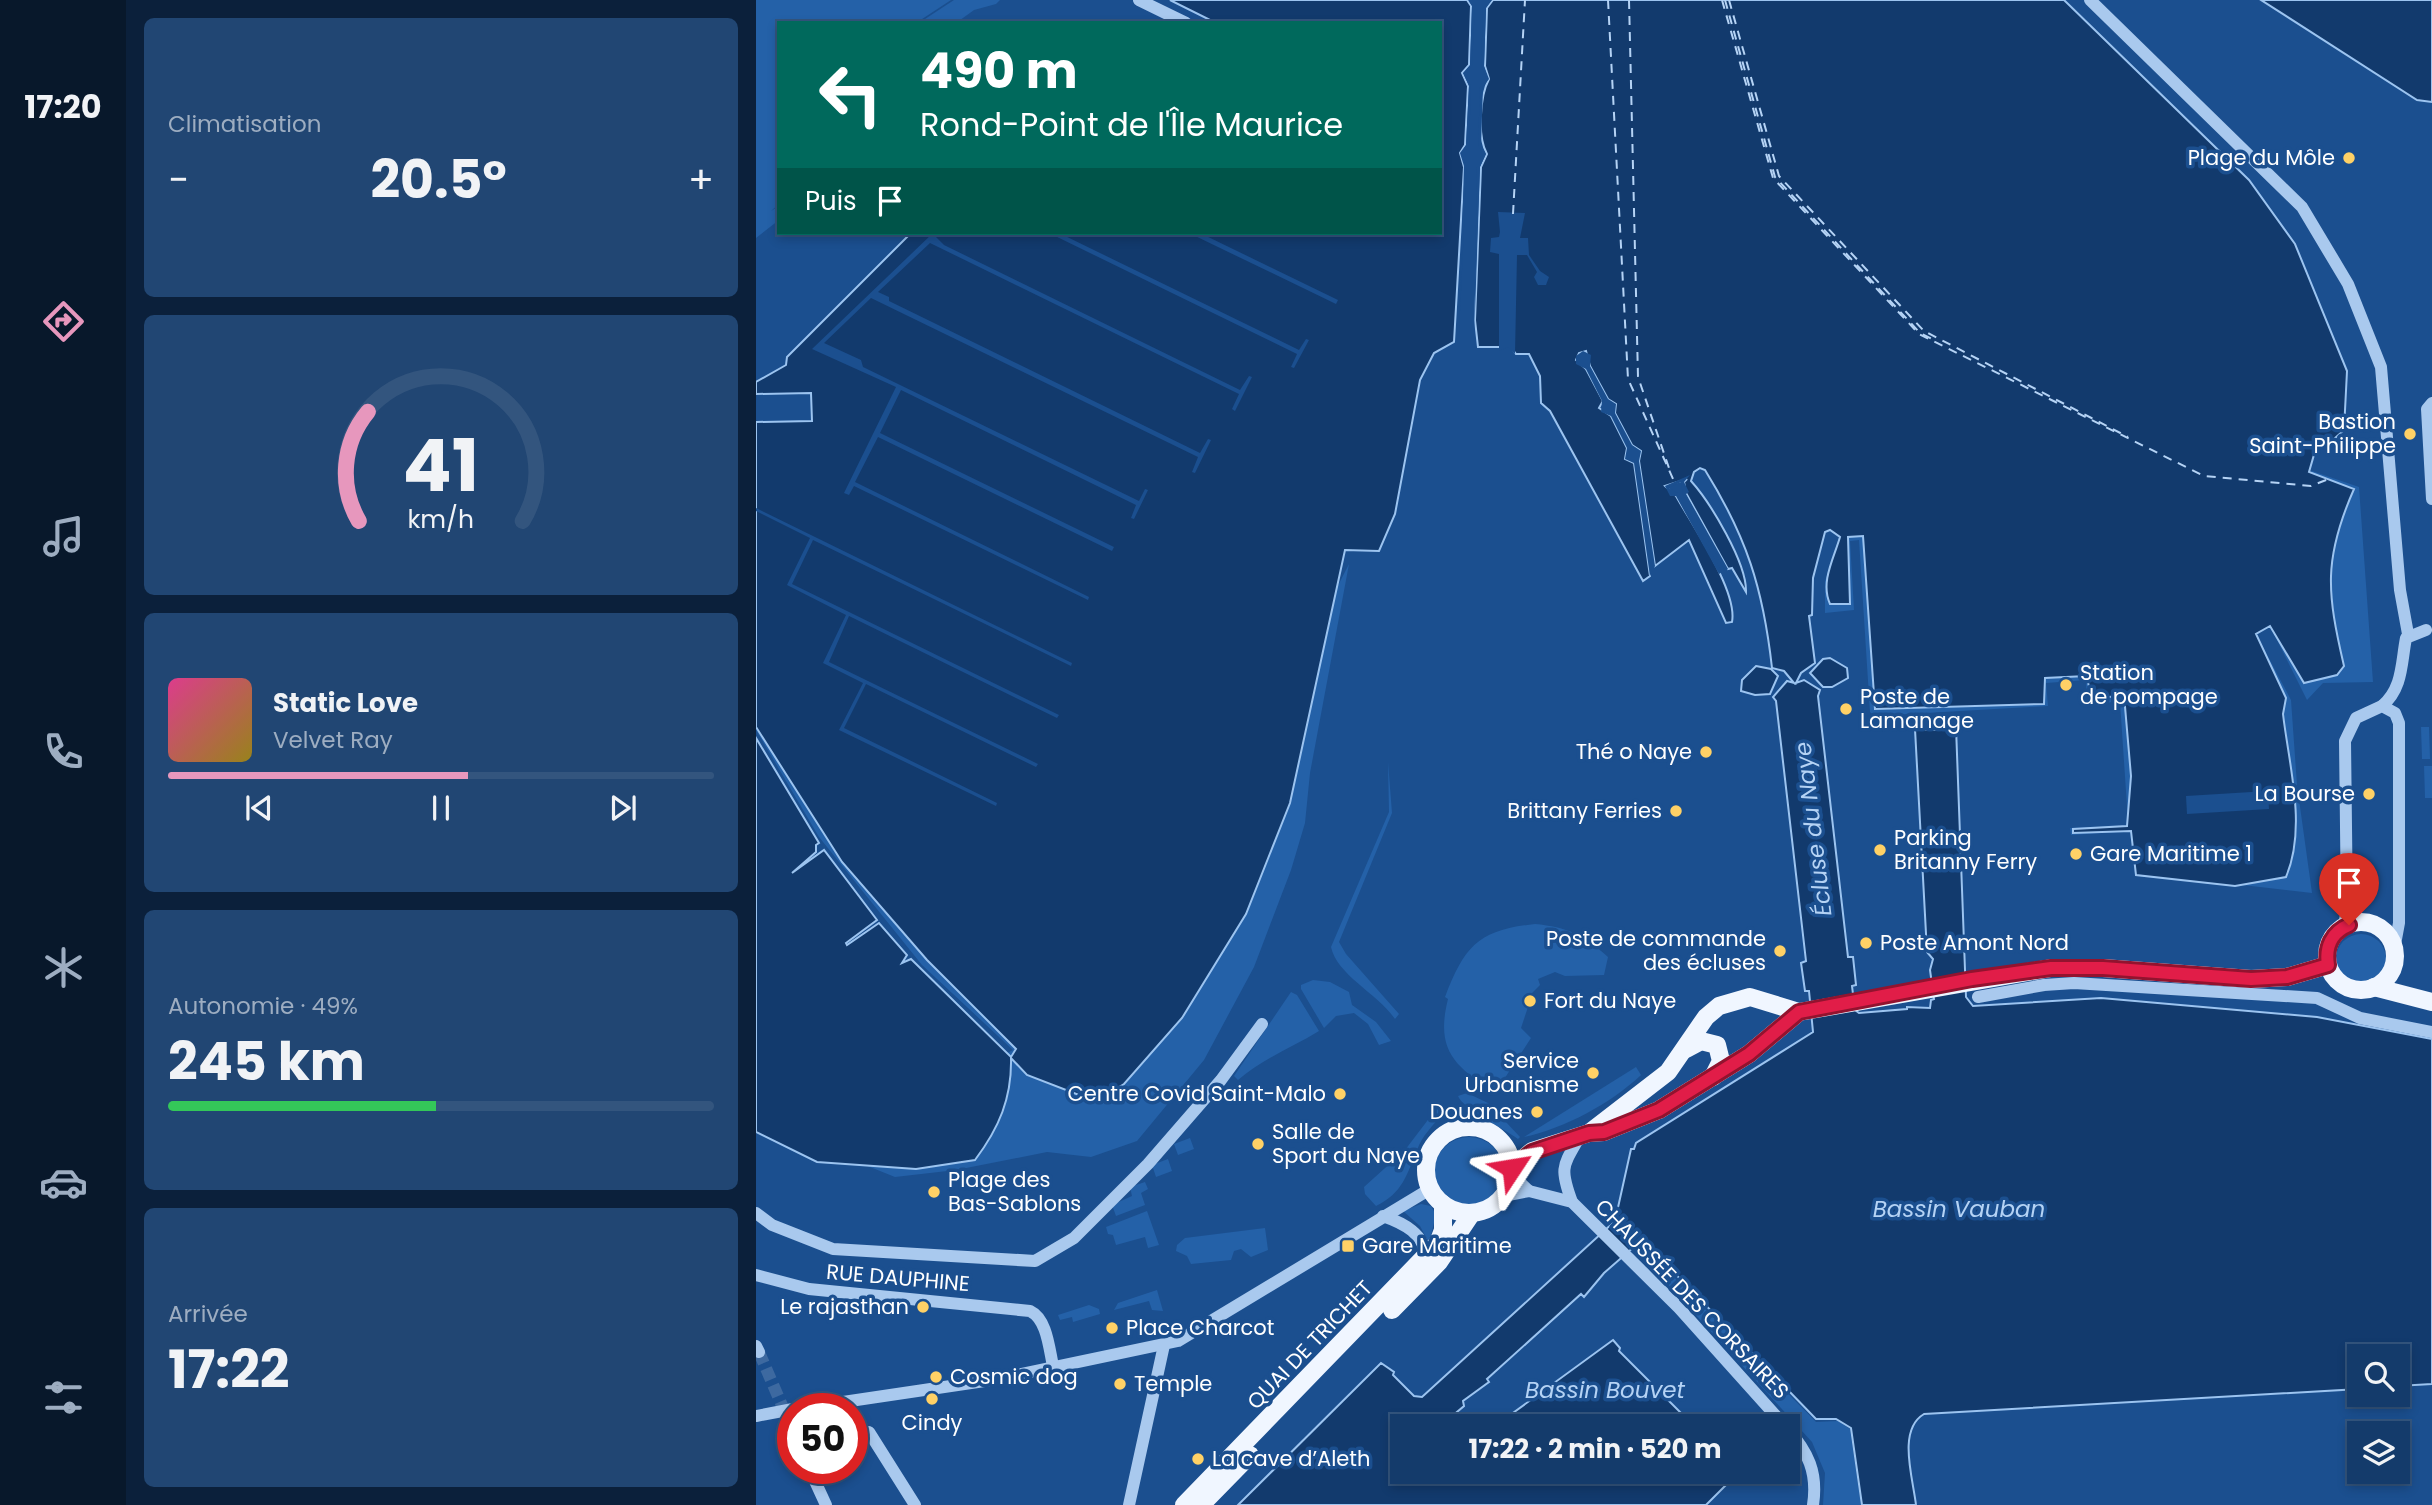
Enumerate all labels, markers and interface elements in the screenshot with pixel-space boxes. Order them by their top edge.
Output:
text: 490 m [920,37,1078,105]
icon: left [805,49,896,140]
text: 17:20 [24,84,102,129]
text: Rond-Point de l'Île Maurice [920,102,1343,147]
text: Climatisation [168,108,321,140]
text: 20.5° [370,143,507,216]
place label: Plage du Môle [2188,143,2335,172]
marker: Plage du Môle [2341,150,2357,166]
text: − [168,153,189,206]
text: + [688,153,714,206]
icon: arrive [871,182,909,220]
text: Puis [805,183,857,219]
icon: directions [39,297,88,346]
place label: Bastion Saint-Philippe [2249,407,2396,460]
text: 41 [403,416,479,517]
marker: Bastion Saint-Philippe [2402,426,2418,442]
text: km/h [408,502,474,537]
icon: music [39,512,88,561]
place label: Station de pompage [2080,658,2218,711]
marker: Station de pompage [2058,677,2074,693]
place label: Poste de Lamanage [1860,682,1974,735]
text: Static Love [273,685,418,721]
marker: Poste de Lamanage [1838,701,1854,717]
text: Velvet Ray [273,724,393,756]
icon: phone [39,727,88,776]
place label: Thé o Naye [1576,737,1692,766]
water label: Écluse du Naye [1786,740,1840,918]
marker: Thé o Naye [1698,744,1714,760]
place label: La Bourse [2255,779,2355,808]
marker: La Bourse [2361,786,2377,802]
icon: previous [240,789,278,827]
icon: pause [422,789,460,827]
icon: next [604,789,642,827]
place label: Brittany Ferries [1507,796,1662,825]
marker: Brittany Ferries [1668,803,1684,819]
place label: Parking Britanny Ferry [1894,823,2037,876]
place label: Gare Maritime 1 [2090,839,2252,868]
marker: Parking Britanny Ferry [1872,842,1888,858]
marker: Gare Maritime 1 [2068,846,2084,862]
pin [2319,853,2379,925]
icon: arrive [2330,864,2368,902]
place label: Poste de commande des écluses [1546,924,1766,977]
place label: Poste Amont Nord [1880,928,2069,957]
marker: Poste Amont Nord [1858,935,1874,951]
icon: climate [39,943,88,992]
marker: Poste de commande des écluses [1772,943,1788,959]
place label: Fort du Naye [1544,986,1676,1015]
text: Autonomie · 49% [168,990,358,1022]
marker: Fort du Naye [1522,993,1538,1009]
text: 245 km [168,1025,365,1098]
place label: Service Urbanisme [1464,1046,1579,1099]
marker: Service Urbanisme [1585,1065,1601,1081]
place label: Centre Covid Saint-Malo [1068,1079,1326,1108]
marker: Centre Covid Saint-Malo [1332,1086,1348,1102]
place label: Douanes [1430,1097,1523,1126]
marker: Douanes [1529,1104,1545,1120]
place label: Salle de Sport du Naye [1272,1117,1420,1170]
position arrow [1475,1131,1549,1205]
marker: Salle de Sport du Naye [1250,1136,1266,1152]
icon: car [39,1158,88,1207]
place label: Plage des Bas-Sablons [948,1165,1081,1218]
marker: Plage des Bas-Sablons [926,1184,942,1200]
street label: CHAUSSÉE DES CORSAIRES [1589,1192,1796,1405]
water label: Bassin Vauban [1873,1193,2045,1225]
place label: Gare Maritime [1362,1231,1512,1260]
marker: Gare Maritime [1340,1238,1356,1254]
street label: RUE DAUPHINE [825,1257,971,1298]
street label: QUAI DE TRICHET [1240,1274,1379,1416]
place label: Le rajasthan [780,1292,909,1321]
text: Arrivée [168,1298,248,1330]
marker: Le rajasthan [915,1299,931,1315]
place label: Place Charcot [1126,1313,1274,1342]
marker: Place Charcot [1104,1320,1120,1336]
text: 17:22 [168,1333,290,1406]
map controls [2347,1344,2410,1484]
button: search [2347,1344,2410,1407]
place label: Cosmic dog [950,1362,1078,1391]
marker: Cosmic dog [928,1369,944,1385]
place label: Temple [1134,1369,1212,1398]
icon: filters [39,1373,88,1422]
water label: Bassin Bouvet [1525,1374,1686,1406]
marker: Temple [1112,1376,1128,1392]
marker: Cindy [924,1391,940,1407]
speed limit sign: 50 [777,1393,868,1484]
place label: Cindy [902,1408,963,1437]
button: layers [2347,1421,2410,1484]
text: 17:22 · 2 min · 520 m [1468,1431,1722,1467]
place label: La cave d’Aleth [1212,1444,1370,1473]
marker: La cave d’Aleth [1190,1451,1206,1467]

